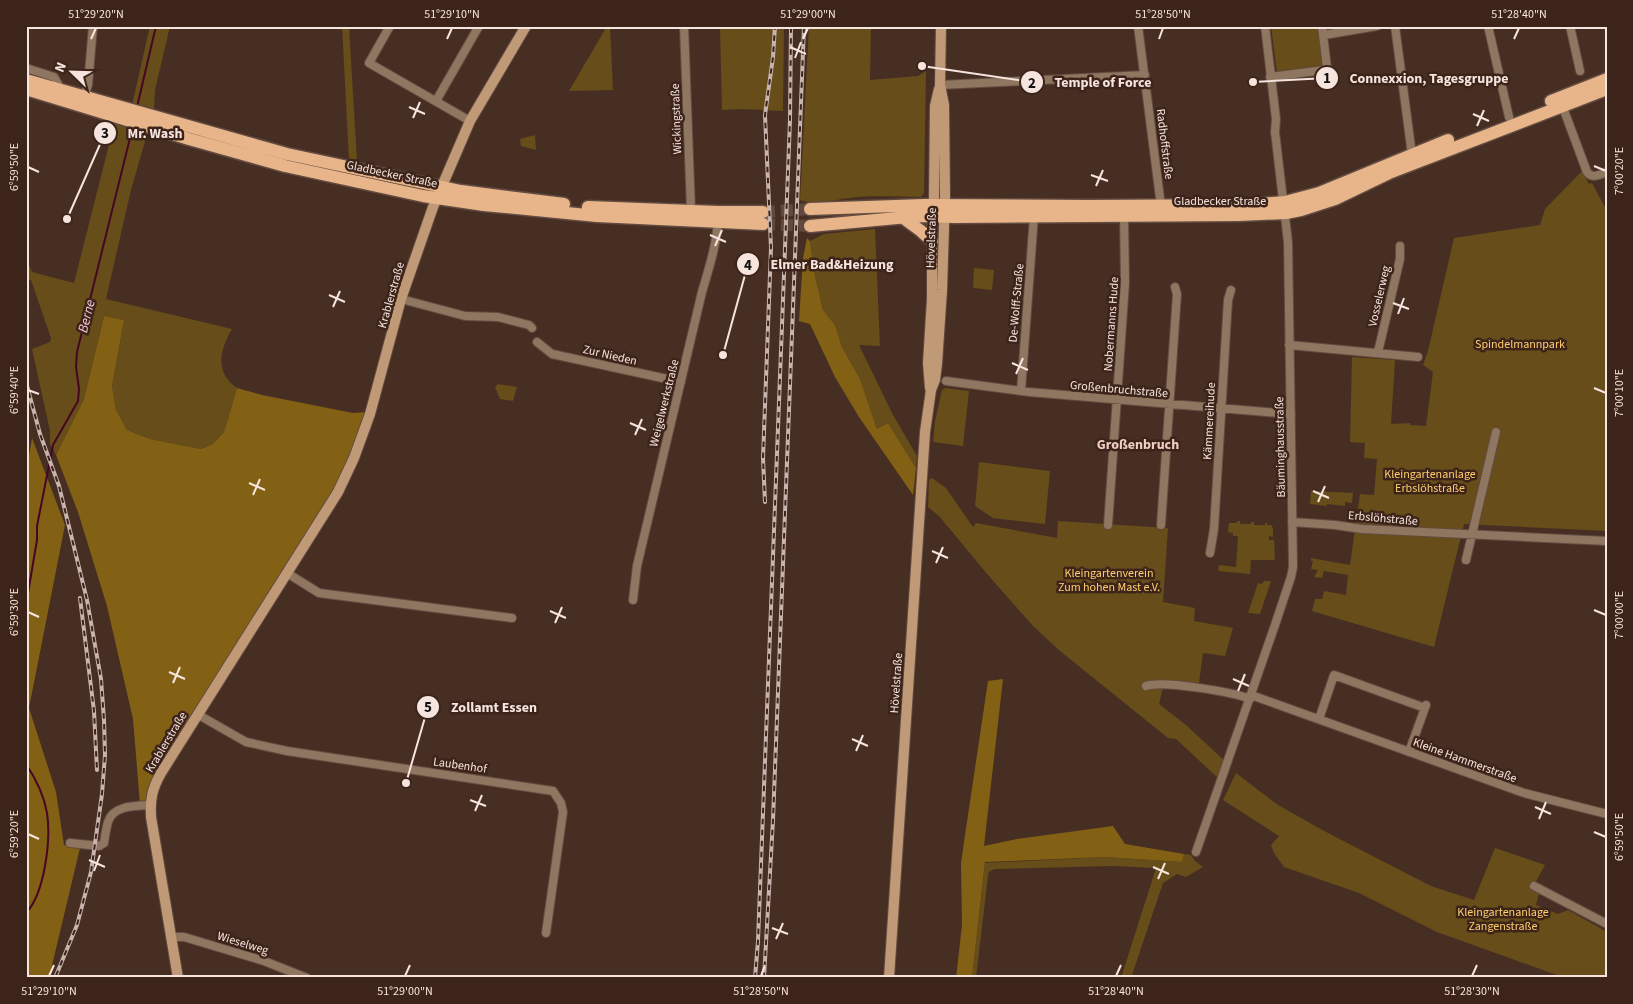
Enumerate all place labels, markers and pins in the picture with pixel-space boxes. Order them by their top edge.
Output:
callout: Connexxion, Tagesgruppe [1315,63,1519,92]
callout: Temple of Force [1019,68,1161,97]
callout: Mr. Wash [93,118,192,147]
callout: Elmer Bad&Heizung [735,250,903,279]
callout: Zollamt Essen [416,692,547,721]

